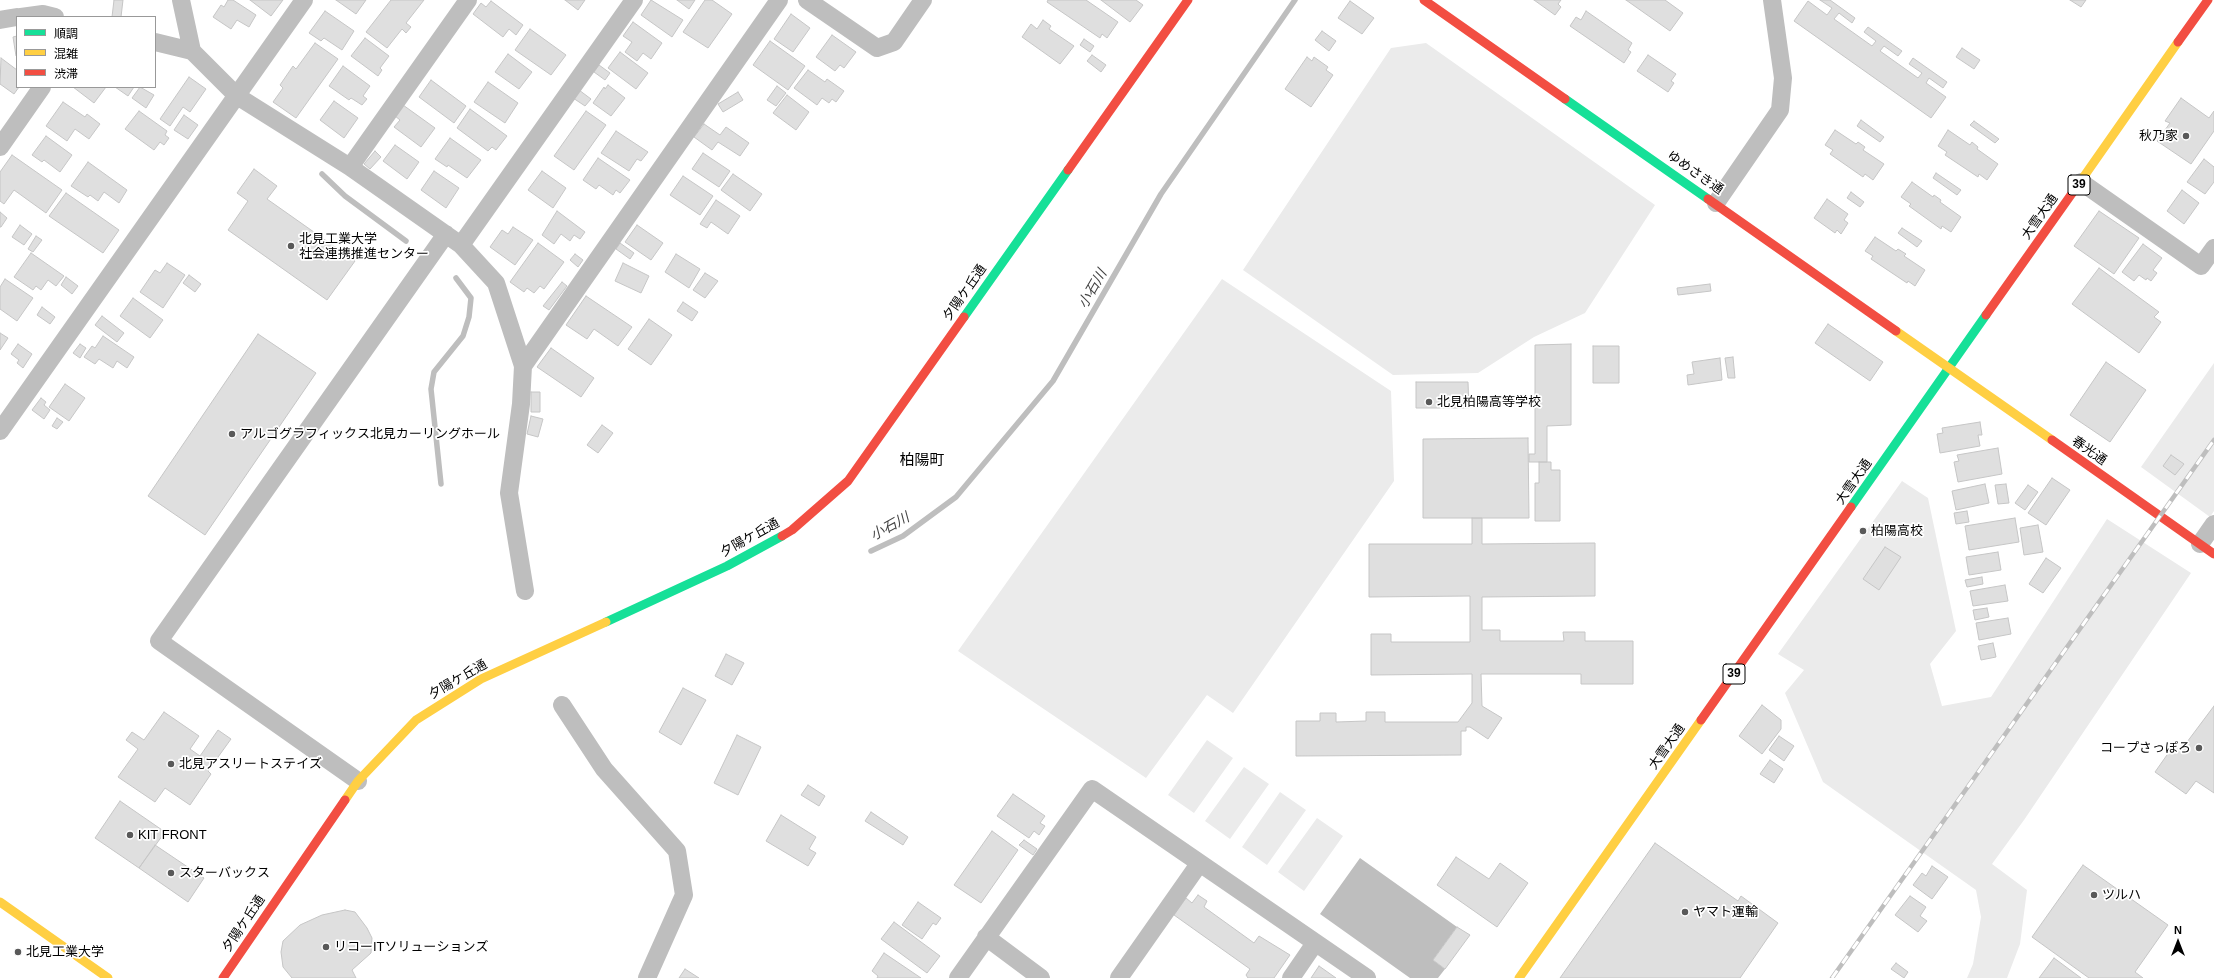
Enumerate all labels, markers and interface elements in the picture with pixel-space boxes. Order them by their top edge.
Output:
legend [16,16,156,88]
text: 順調 [54,27,78,41]
text: 混雑 [54,47,78,61]
text: 渋滞 [54,67,78,81]
place label: 秋乃家 [2139,128,2178,144]
marker: 秋乃家 [2181,131,2191,141]
street label: ゆめさき通 [1664,148,1726,198]
road number: 39 [2068,175,2090,195]
street label: 大雪大通 [2019,191,2061,243]
place label: 北見工業大学 社会連携推進センター [299,231,429,262]
marker: 北見工業大学 社会連携推進センター [286,241,296,251]
street label: 夕陽ケ丘通 [940,262,990,324]
water label: 小石川 [1075,267,1111,311]
place label: 北見柏陽高等学校 [1437,394,1541,410]
marker: 北見柏陽高等学校 [1424,397,1434,407]
place label: アルゴグラフィックス北見カーリングホール [240,426,500,442]
marker: アルゴグラフィックス北見カーリングホール [227,429,237,439]
street label: 春光通 [2069,433,2109,469]
district label: 柏陽町 [900,452,944,470]
street label: 大雪大通 [1833,456,1875,508]
water label: 小石川 [868,509,912,545]
street label: 夕陽ケ丘通 [718,515,782,561]
place label: 柏陽高校 [1871,523,1923,539]
marker: 柏陽高校 [1858,526,1868,536]
street label: 夕陽ケ丘通 [426,657,490,703]
road number: 39 [1723,664,1745,684]
street label: 大雪大通 [1646,721,1688,773]
place label: コープさっぽろ [2100,740,2191,756]
marker: コープさっぽろ [2194,743,2204,753]
place label: 北見アスリートステイズ [179,756,322,772]
marker: 北見アスリートステイズ [166,759,176,769]
place label: KIT FRONT [138,827,207,843]
marker: KIT FRONT [125,830,135,840]
place label: スターバックス [179,865,270,881]
marker: スターバックス [166,868,176,878]
place label: ツルハ [2102,887,2141,903]
marker: ツルハ [2089,890,2099,900]
street label: 夕陽ケ丘通 [219,893,269,955]
place label: ヤマト運輸 [1693,904,1758,920]
marker: ヤマト運輸 [1680,907,1690,917]
north arrow [2158,922,2198,962]
text: N [2174,924,2182,936]
place label: リコーITソリューションズ [334,939,489,955]
marker: リコーITソリューションズ [321,942,331,952]
place label: 北見工業大学 [26,944,104,960]
marker: 北見工業大学 [13,947,23,957]

